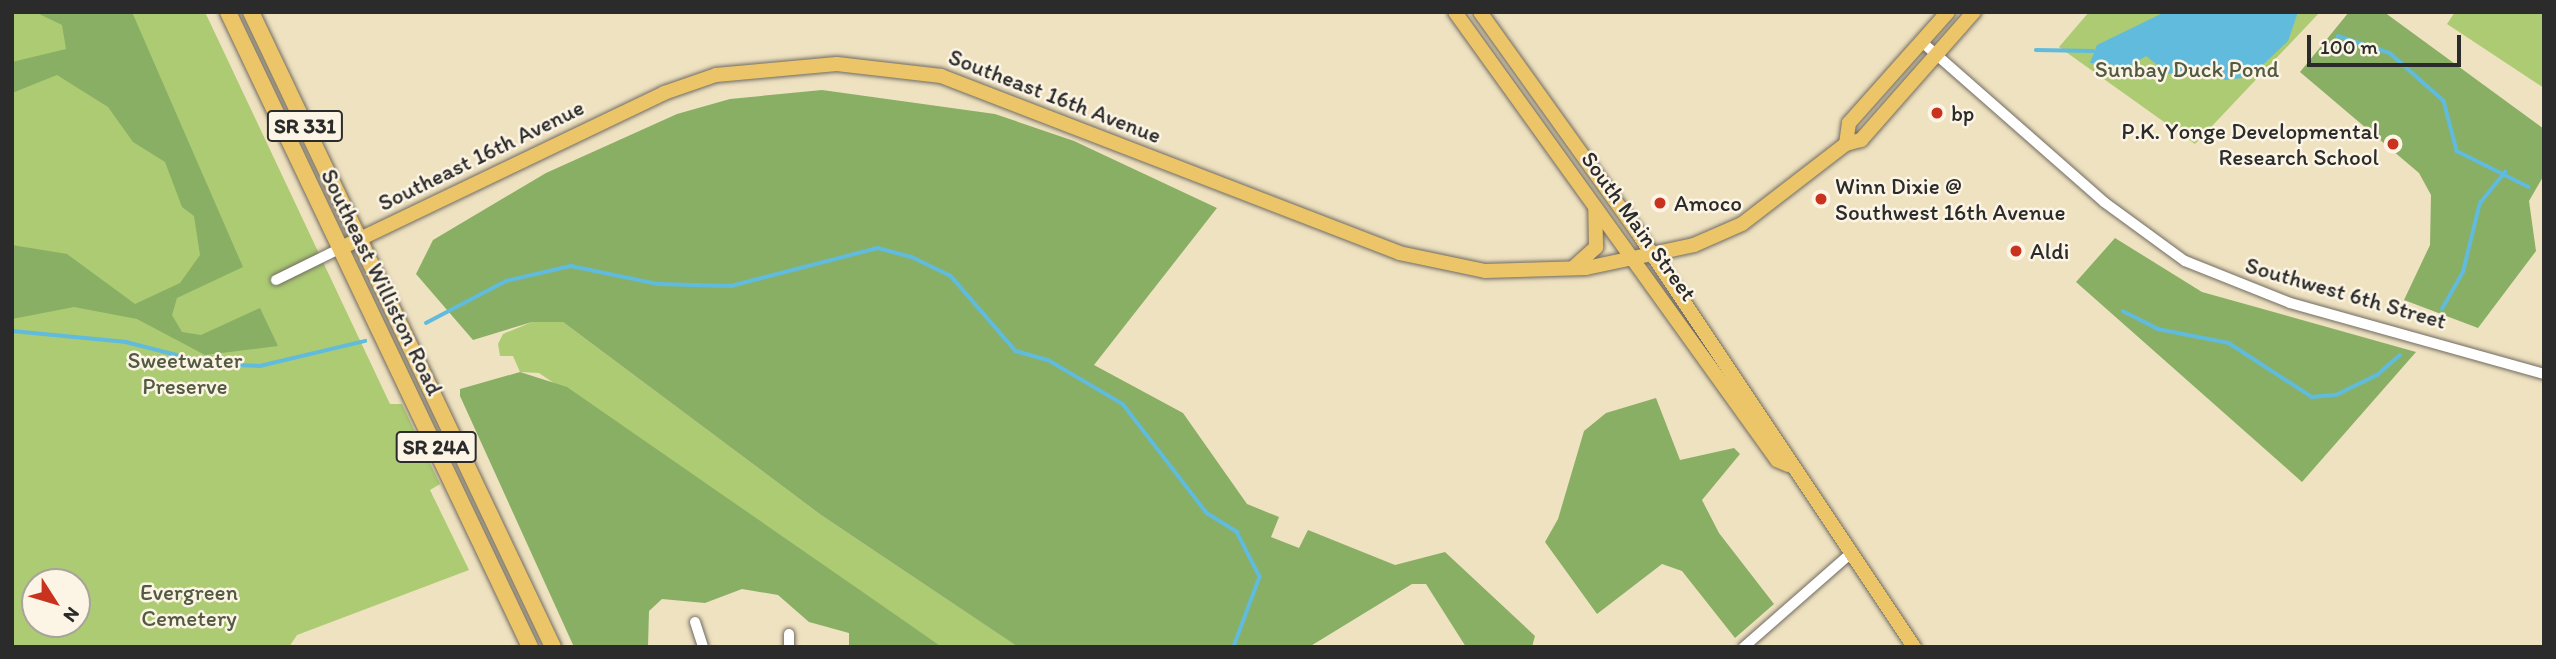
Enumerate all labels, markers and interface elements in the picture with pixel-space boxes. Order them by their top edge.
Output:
scale bar [2311,21,2465,65]
text: 100 m [2320,34,2378,59]
street label: Southeast 16th Avenue [945,43,1165,149]
park label: Sunbay Duck Pond [2095,55,2279,83]
street label: Southeast 16th Avenue [374,93,588,217]
place label: bp [1951,99,1974,127]
marker: bp [1929,105,1945,121]
road number: SR 331 [266,108,344,144]
place label: P.K. Yonge Developmental Research School [2124,117,2379,171]
marker: P.K. Yonge Developmental Research School [2385,136,2401,152]
street label: South Main Street [1576,146,1702,306]
street label: Southeast Williston Road [315,165,449,399]
place label: Winn Dixie @ Southwest 16th Avenue [1835,172,2064,226]
place label: Amoco [1674,189,1742,217]
marker: Winn Dixie @ Southwest 16th Avenue [1813,191,1829,207]
marker: Amoco [1652,195,1668,211]
place label: Aldi [2030,237,2069,265]
marker: Aldi [2008,243,2024,259]
street label: Southwest 6th Street [2243,251,2449,335]
park label: Sweetwater Preserve [128,346,242,400]
road number: SR 24A [394,430,478,464]
north arrow [21,568,91,638]
park label: Evergreen Cemetery [140,578,238,632]
text: N [59,603,85,627]

